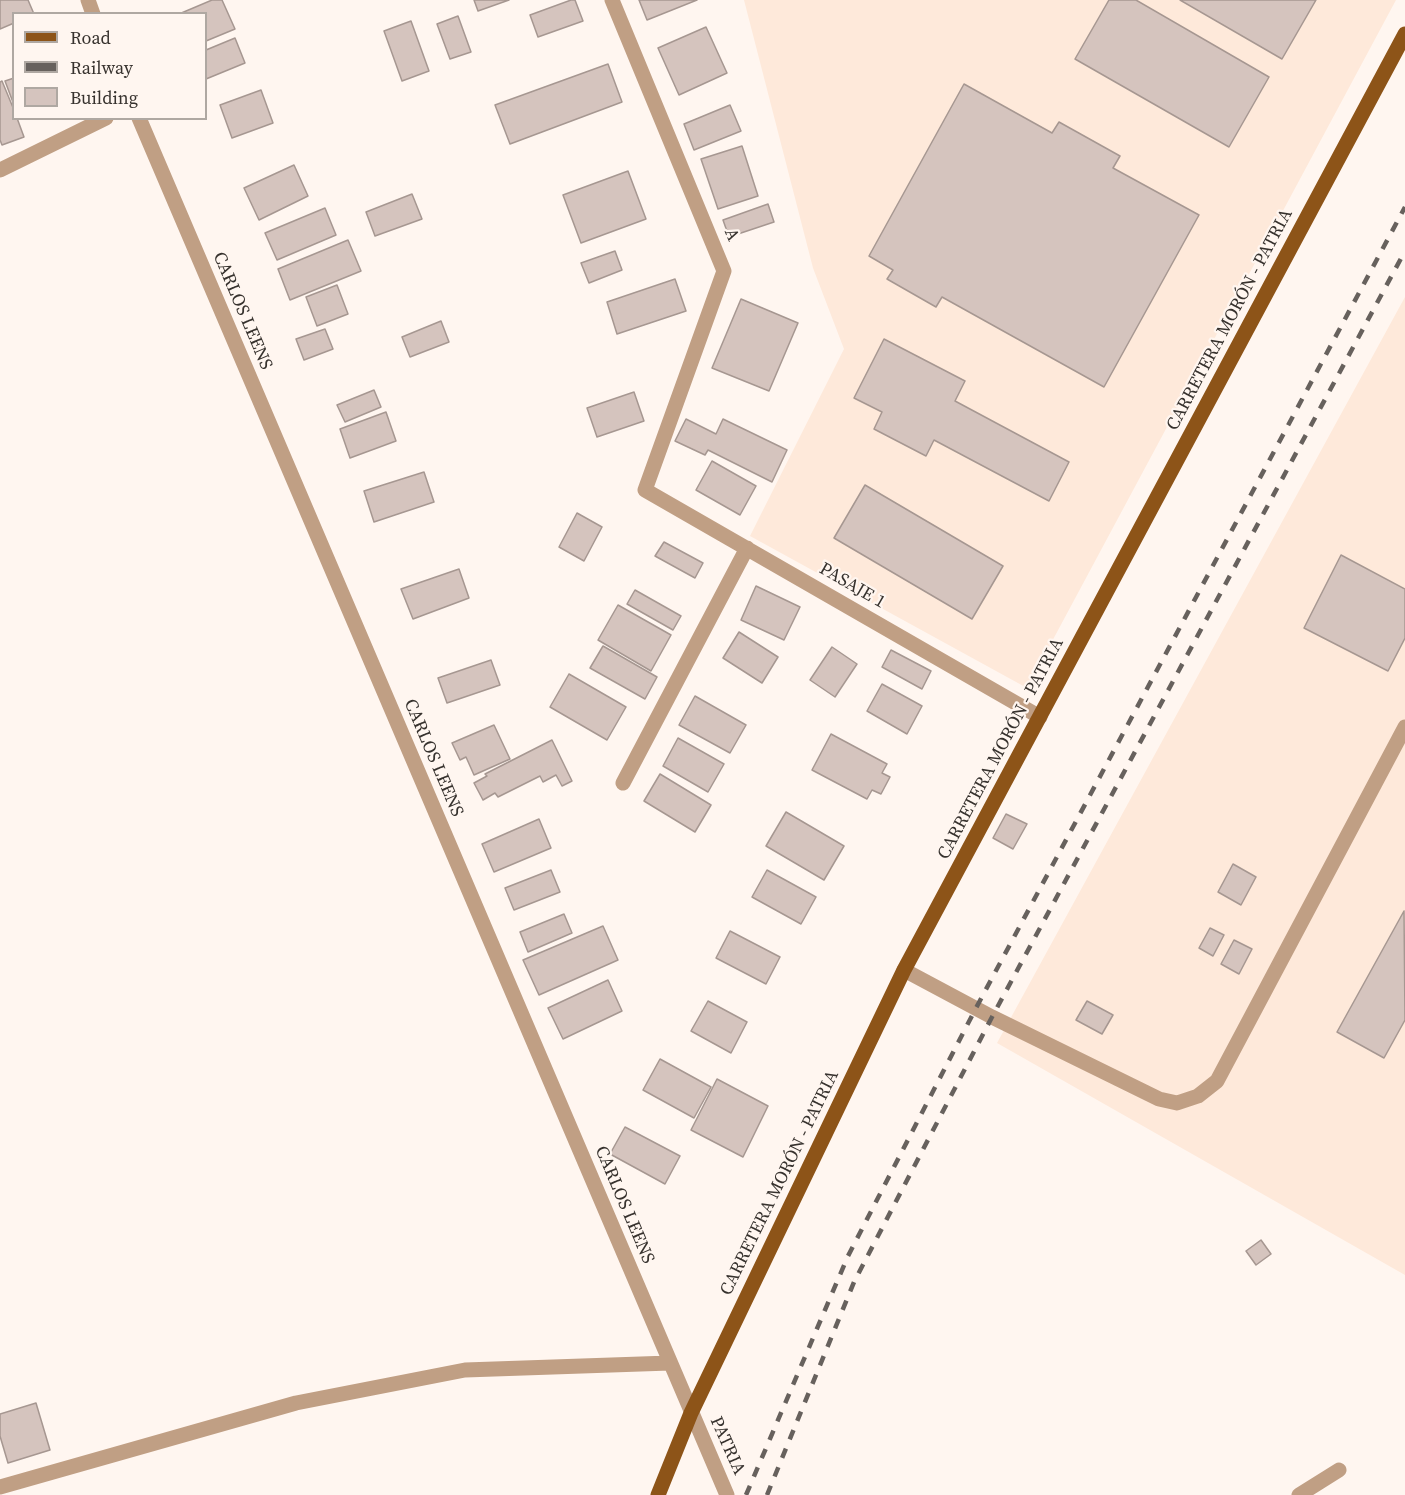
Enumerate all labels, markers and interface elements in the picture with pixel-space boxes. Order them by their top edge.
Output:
legend [12,12,207,120]
text: Road [70,25,111,50]
text: Railway [70,55,133,80]
text: Building [70,85,138,110]
street label: CARRETERA MORÓN - PATRIA [1162,206,1298,434]
street label: A [719,225,743,245]
street label: CARLOS LEENS [207,249,277,373]
street label: PASAJE 1 [815,558,889,614]
street label: CARRETERA MORÓN - PATRIA [933,635,1069,863]
street label: CARLOS LEENS [398,696,468,820]
street label: CARRETERA MORÓN - PATRIA [716,1067,844,1299]
street label: CARLOS LEENS [589,1143,659,1267]
street label: PATRIA [705,1413,749,1479]

